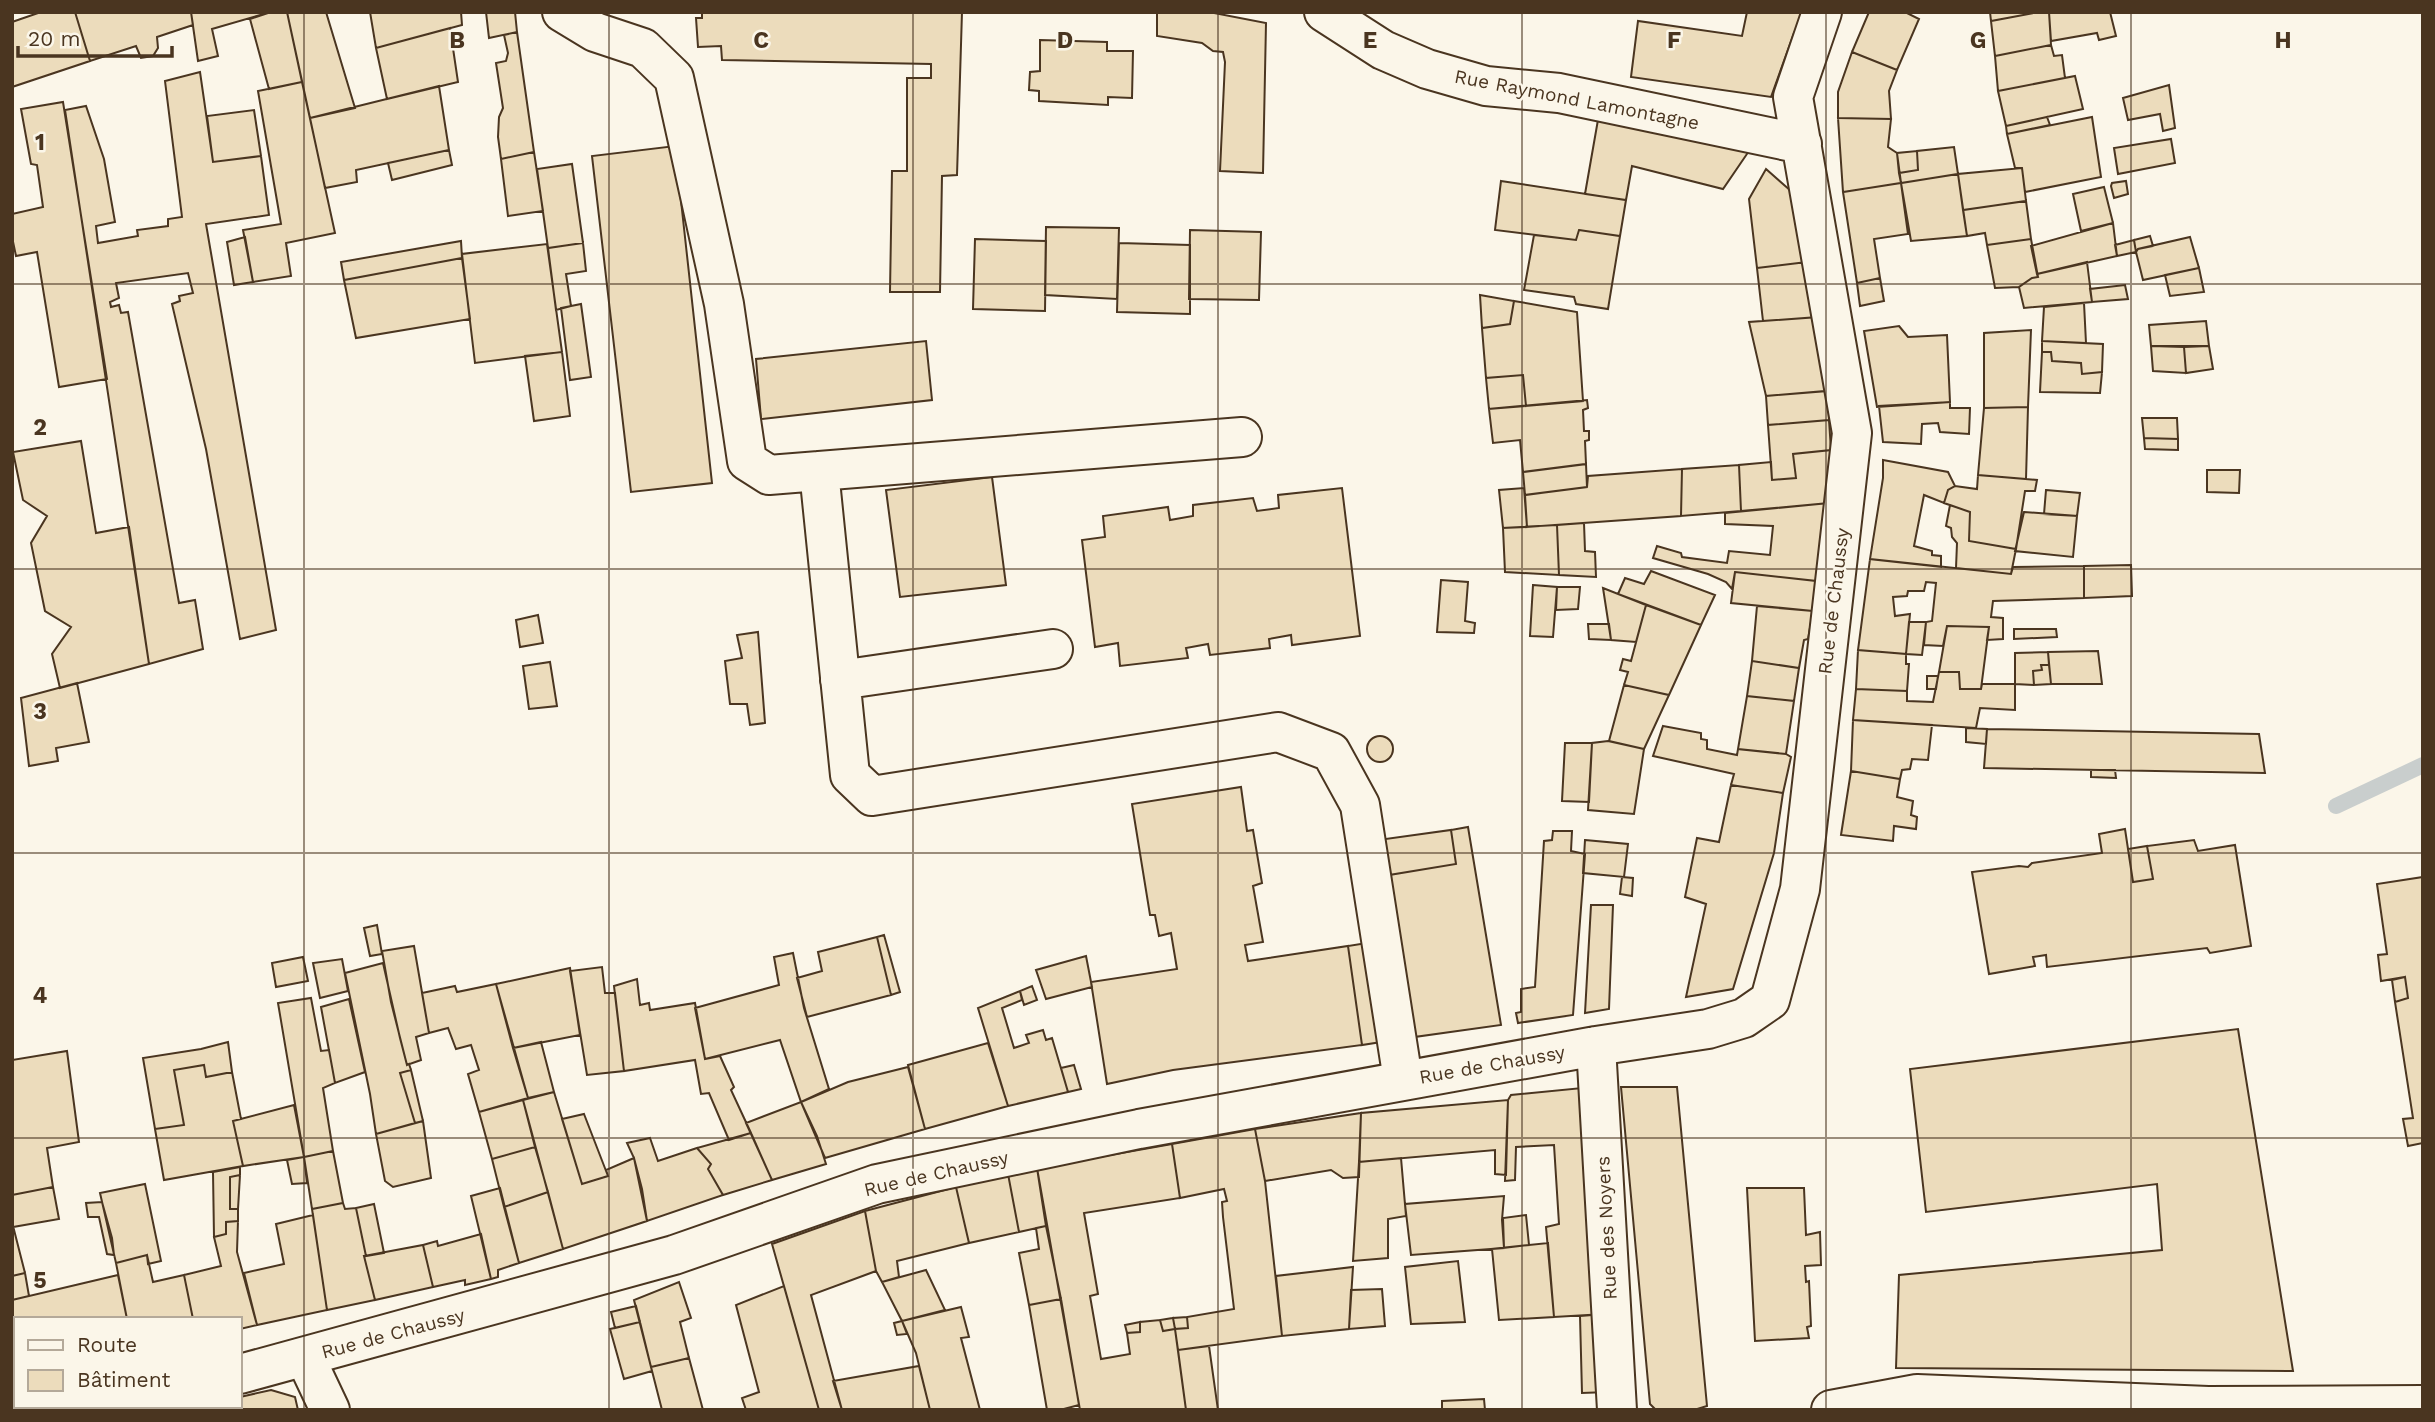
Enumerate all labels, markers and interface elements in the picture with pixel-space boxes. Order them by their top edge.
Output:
scale bar [18,14,172,58]
text: 20 m [28,26,80,51]
text: B [449,27,465,54]
text: C [753,27,769,54]
text: D [1057,27,1073,54]
text: E [1363,27,1377,54]
text: F [1667,27,1681,54]
text: G [1970,27,1986,54]
text: H [2274,27,2292,54]
street label: Rue Raymond Lamontagne [1453,64,1701,135]
text: 1 [35,129,45,156]
text: 2 [33,414,47,441]
street label: Rue de Chaussy [1813,526,1854,676]
text: 3 [33,698,47,725]
text: 4 [33,982,48,1009]
street label: Rue de Chaussy [1417,1040,1567,1089]
street label: Rue de Chaussy [862,1146,1011,1201]
street label: Rue des Noyers [1591,1155,1622,1300]
text: 5 [33,1267,47,1294]
street label: Rue de Chaussy [319,1303,468,1364]
legend [14,1317,242,1408]
text: Route [77,1332,137,1357]
text: Bâtiment [77,1367,171,1392]

